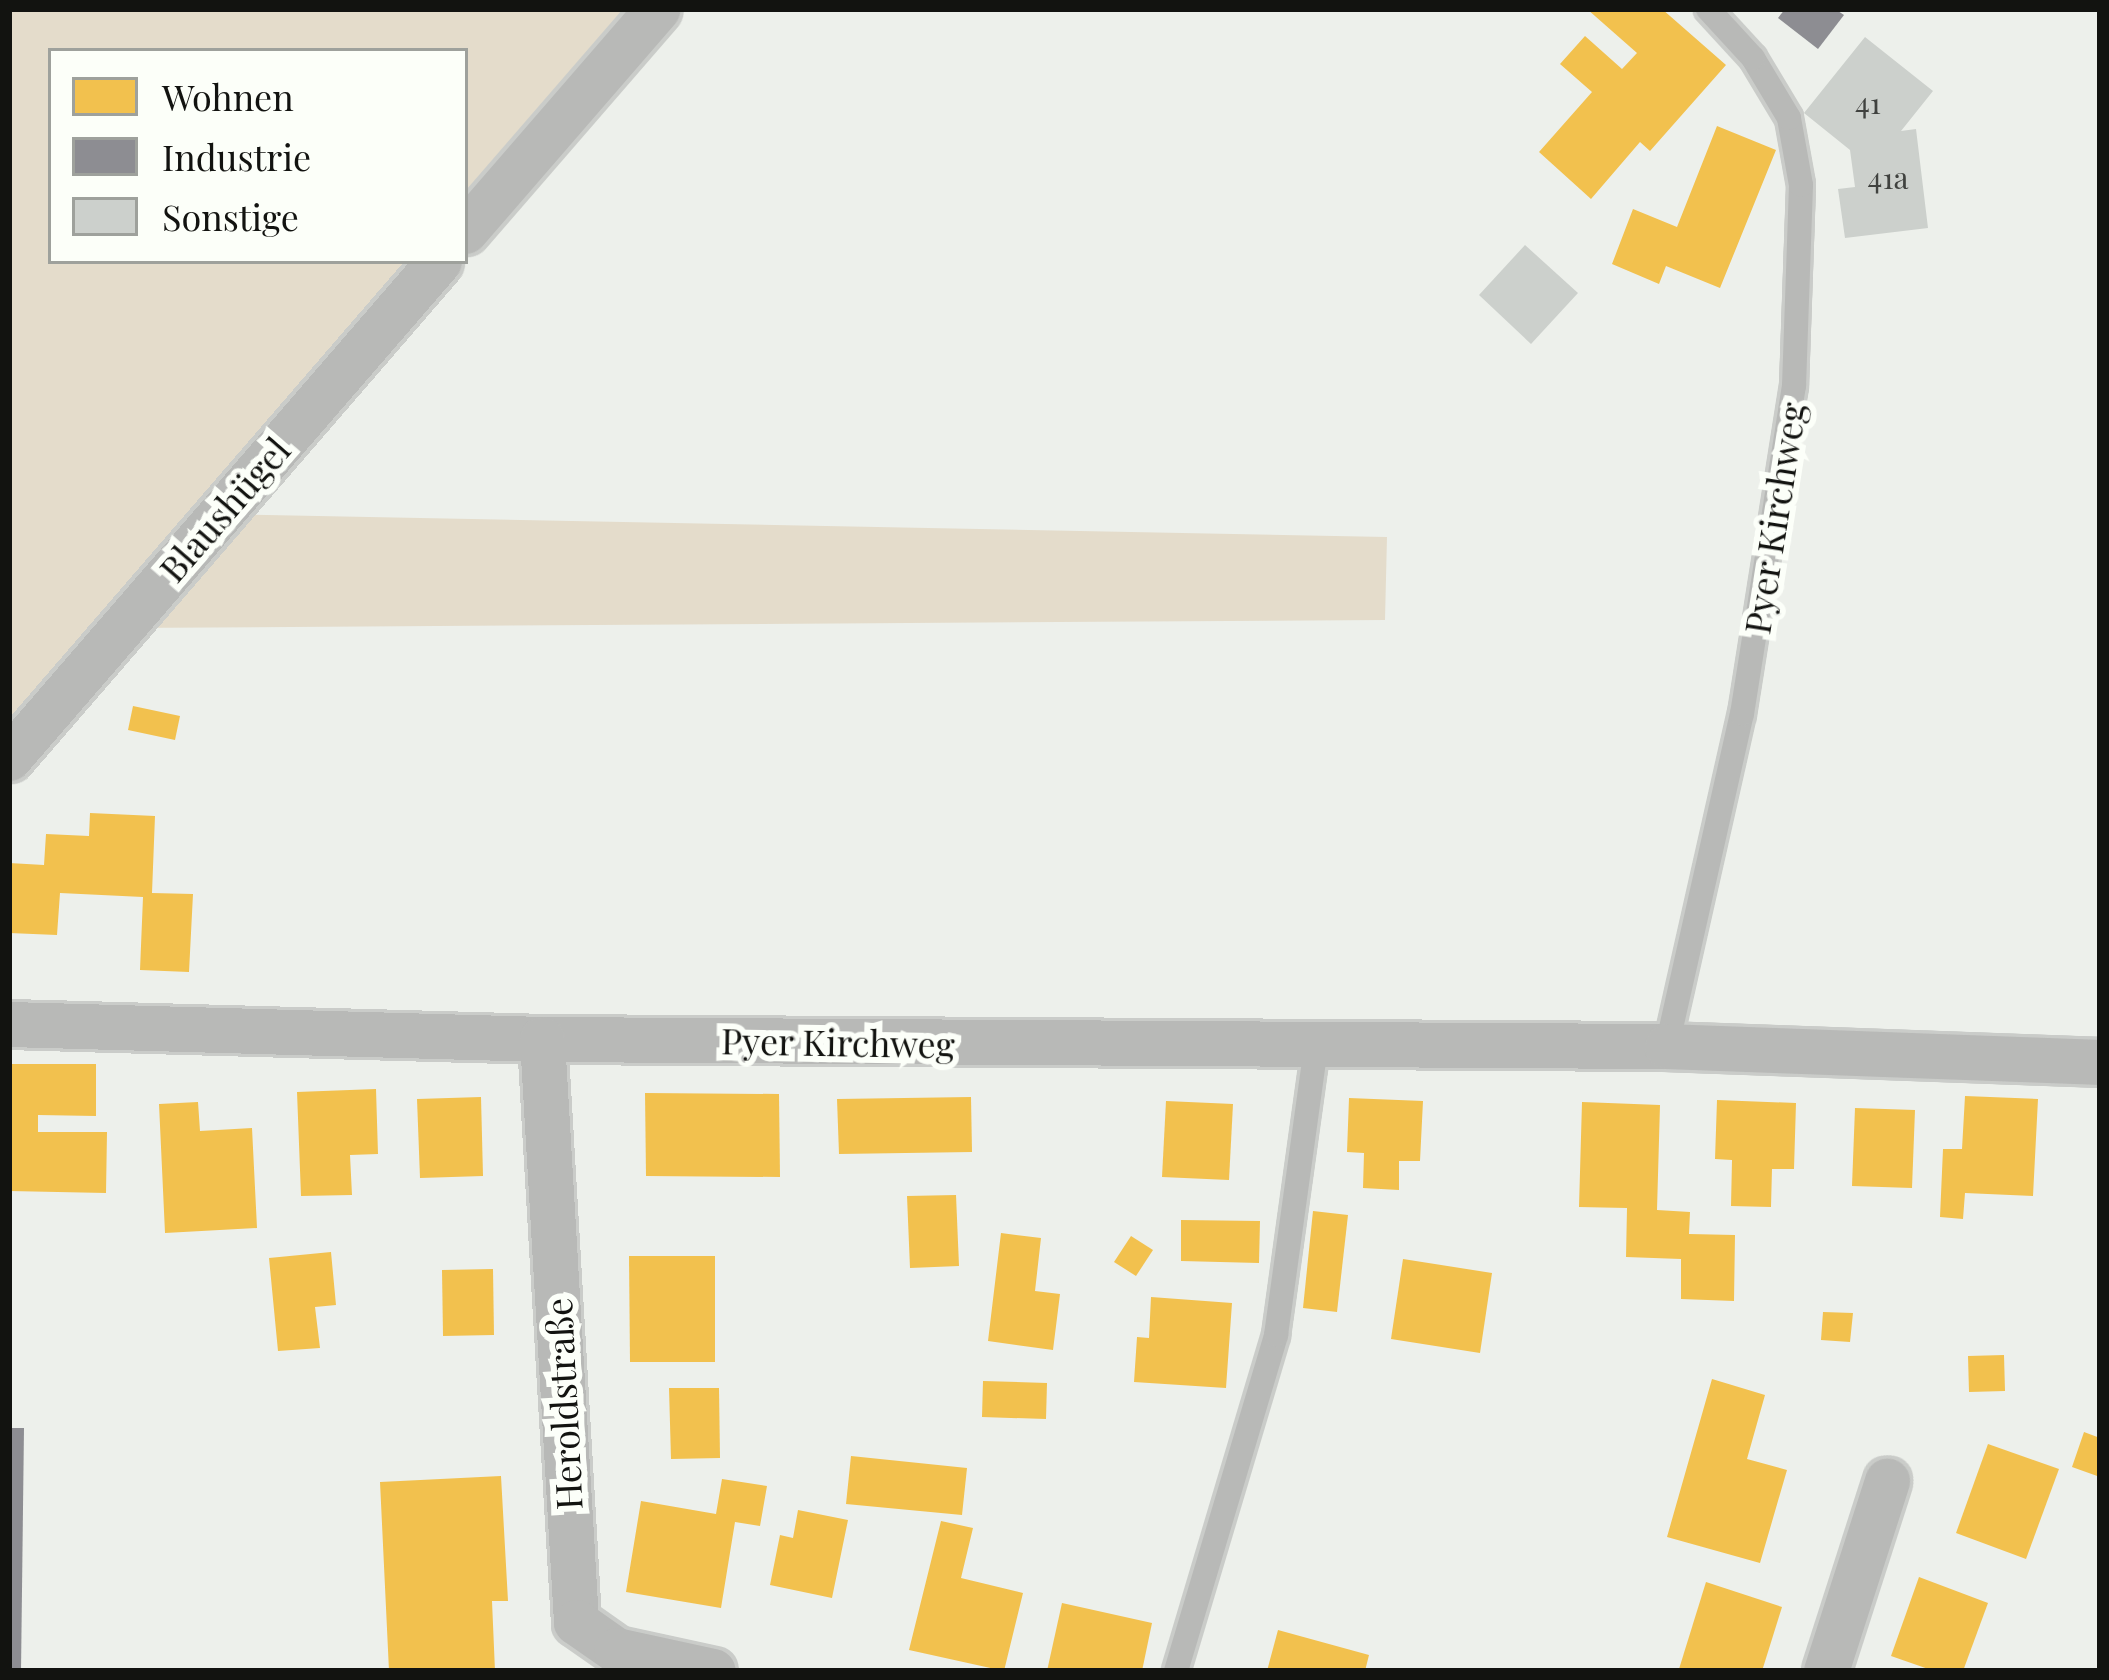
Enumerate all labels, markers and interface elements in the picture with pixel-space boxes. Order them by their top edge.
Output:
legend [48,48,468,264]
text: Wohnen [162,72,294,120]
house number: 41 [1855,84,1881,120]
text: Industrie [162,132,311,180]
house number: 41a [1868,159,1908,195]
text: Sonstige [162,192,299,240]
street label: Pyer Kirchweg [1734,399,1814,637]
street label: Blaushügel [150,428,298,590]
street label: Pyer Kirchweg [720,1018,956,1066]
street label: Heroldstraße [536,1297,590,1511]

